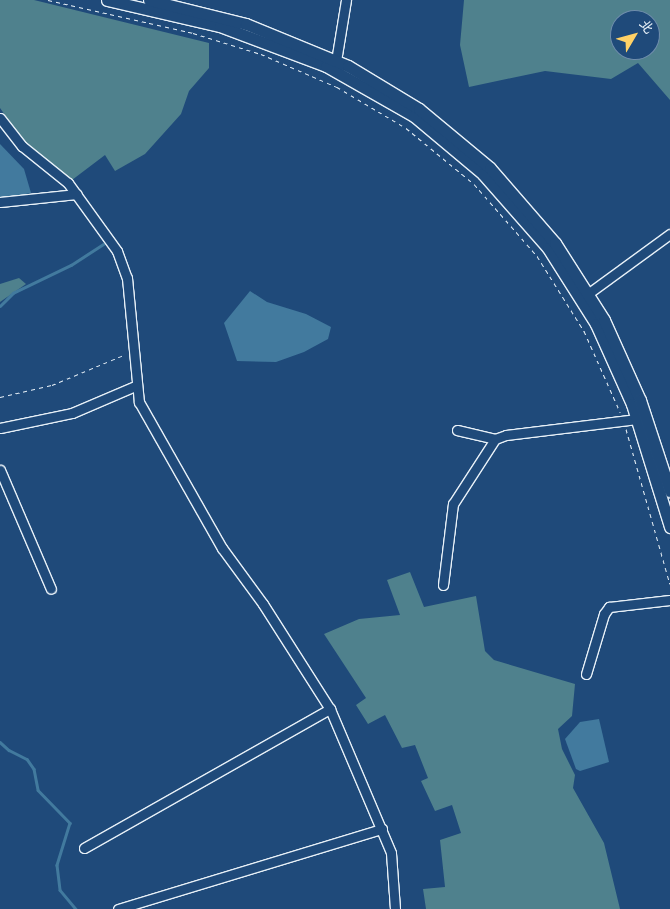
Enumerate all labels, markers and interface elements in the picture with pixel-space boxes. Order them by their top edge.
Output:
north arrow [610,10,660,60]
text: 北 [636,16,658,37]

